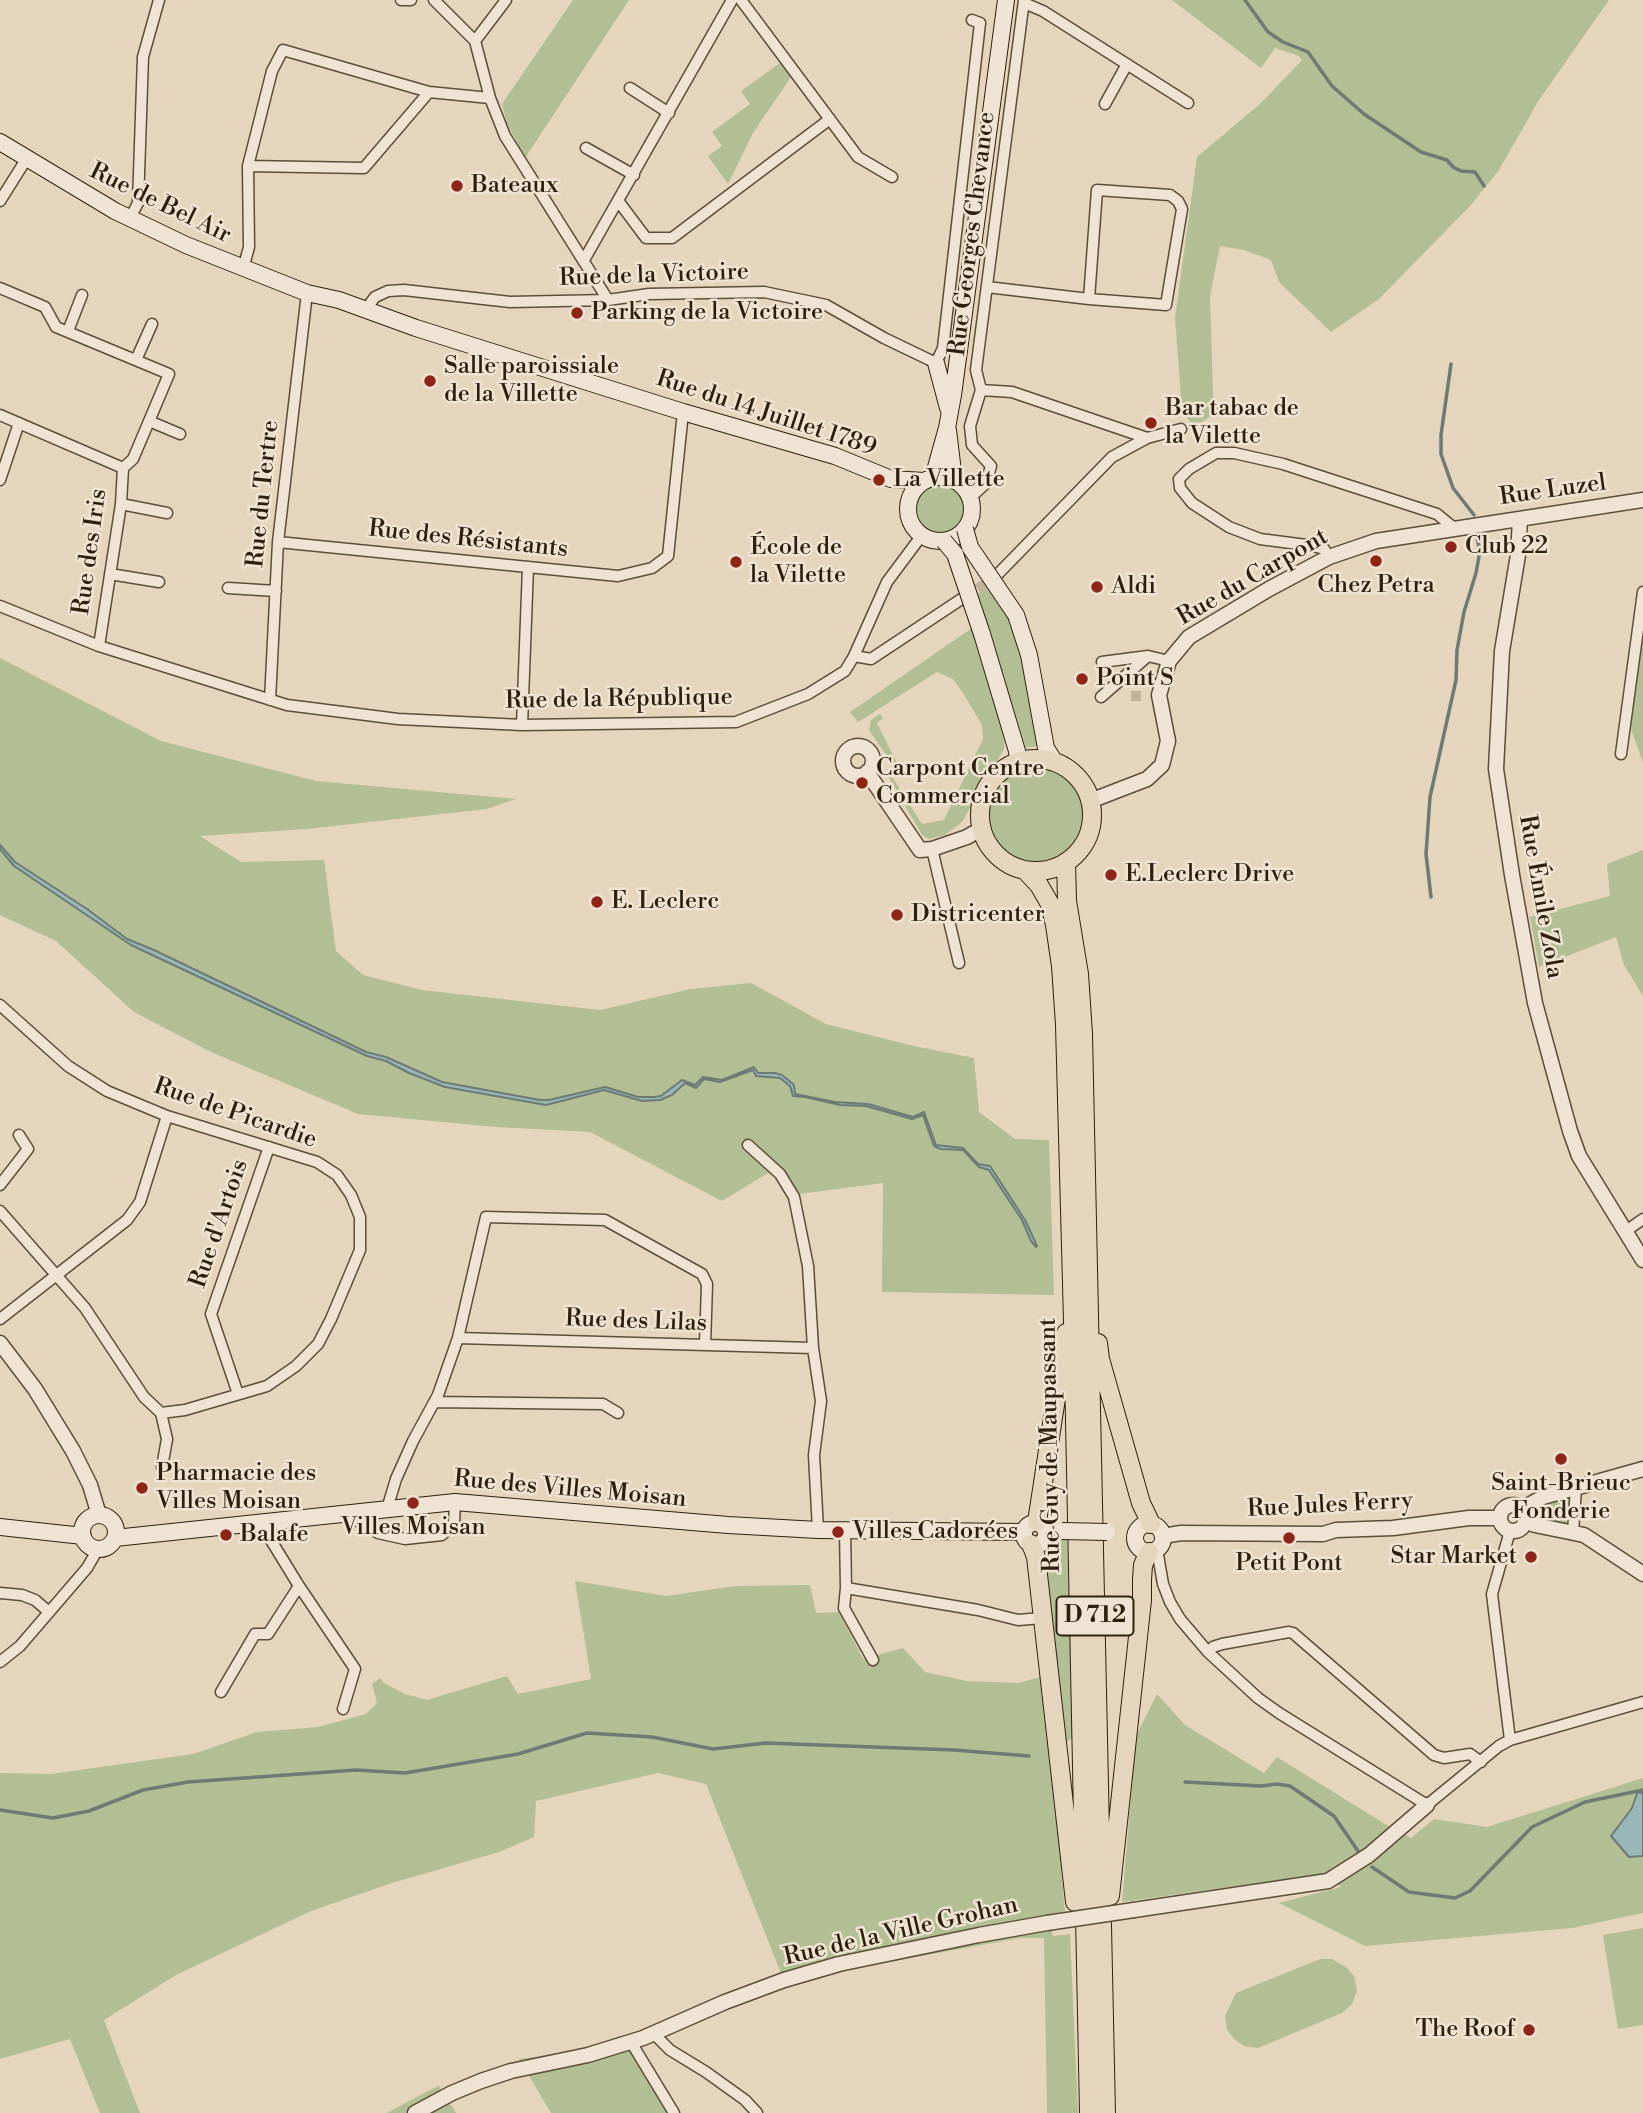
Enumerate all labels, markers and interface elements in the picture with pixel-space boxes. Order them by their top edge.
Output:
street label: Rue Georges Chevance [944,110,1002,358]
street label: Rue de Bel Air [85,157,235,251]
place label: Bateaux [471,172,558,200]
marker: Bateaux [449,178,465,194]
street label: Rue de la Victoire [559,258,749,294]
place label: Parking de la Victoire [591,299,823,327]
marker: Parking de la Victoire [569,305,585,321]
place label: Salle paroissiale de la Villette [444,353,619,409]
street label: Rue du 14 Juillet 1789 [652,365,880,463]
marker: Salle paroissiale de la Villette [422,373,438,389]
place label: Bar tabac de la Vilette [1165,395,1299,451]
marker: Bar tabac de la Vilette [1143,415,1159,431]
street label: Rue du Tertre [242,419,286,569]
place label: La Villette [893,466,1005,494]
street label: Rue Luzel [1498,469,1608,513]
marker: La Villette [871,472,887,488]
street label: Rue des Iris [68,487,114,617]
street label: Rue des Résistants [367,515,569,565]
street label: Rue du Carpont [1172,523,1334,633]
place label: Club 22 [1465,533,1548,561]
place label: École de la Vilette [750,534,846,590]
marker: Club 22 [1443,539,1459,555]
marker: Chez Petra [1368,553,1384,569]
marker: École de la Vilette [728,554,744,570]
place label: Chez Petra [1317,572,1435,600]
place label: Aldi [1111,573,1156,601]
marker: Aldi [1089,579,1105,595]
place label: Point S [1096,665,1174,693]
marker: Point S [1074,671,1090,687]
street label: Rue de la République [505,684,733,716]
place label: Carpont Centre Commercial [876,755,1044,811]
marker: Carpont Centre Commercial [854,775,870,791]
street label: Rue Émile Zola [1511,813,1569,981]
place label: E.Leclerc Drive [1125,861,1294,889]
marker: E.Leclerc Drive [1103,867,1119,883]
place label: E. Leclerc [611,888,719,916]
marker: E. Leclerc [589,894,605,910]
place label: Districenter [911,901,1045,929]
marker: Districenter [889,907,905,923]
street label: Rue de Picardie [150,1073,320,1155]
street label: Rue d'Artois [185,1156,255,1292]
street label: Rue des Lilas [564,1305,708,1339]
street label: Rue Guy de Maupassant [1034,1317,1068,1573]
marker: Saint-Brieuc Fonderie [1553,1451,1569,1467]
place label: Pharmacie des Villes Moisan [156,1460,316,1516]
street label: Rue des Villes Moisan [452,1465,688,1515]
place label: Saint-Brieuc Fonderie [1491,1470,1631,1526]
marker: Pharmacie des Villes Moisan [134,1480,150,1496]
street label: Rue Jules Ferry [1246,1487,1414,1525]
marker: Villes Moisan [405,1495,421,1511]
place label: Villes Moisan [340,1514,486,1542]
place label: Villes Cadorées [852,1518,1018,1546]
place label: Balafe [240,1521,309,1549]
marker: Villes Cadorées [830,1524,846,1540]
marker: Balafe [218,1527,234,1543]
marker: Petit Pont [1281,1530,1297,1546]
place label: Star Market [1390,1543,1517,1571]
marker: Star Market [1523,1549,1539,1565]
place label: Petit Pont [1235,1550,1343,1578]
road number: D 712 [1056,1596,1134,1636]
street label: Rue de la Ville Grohan [781,1891,1021,1973]
place label: The Roof [1416,2016,1515,2044]
marker: The Roof [1521,2022,1537,2038]

